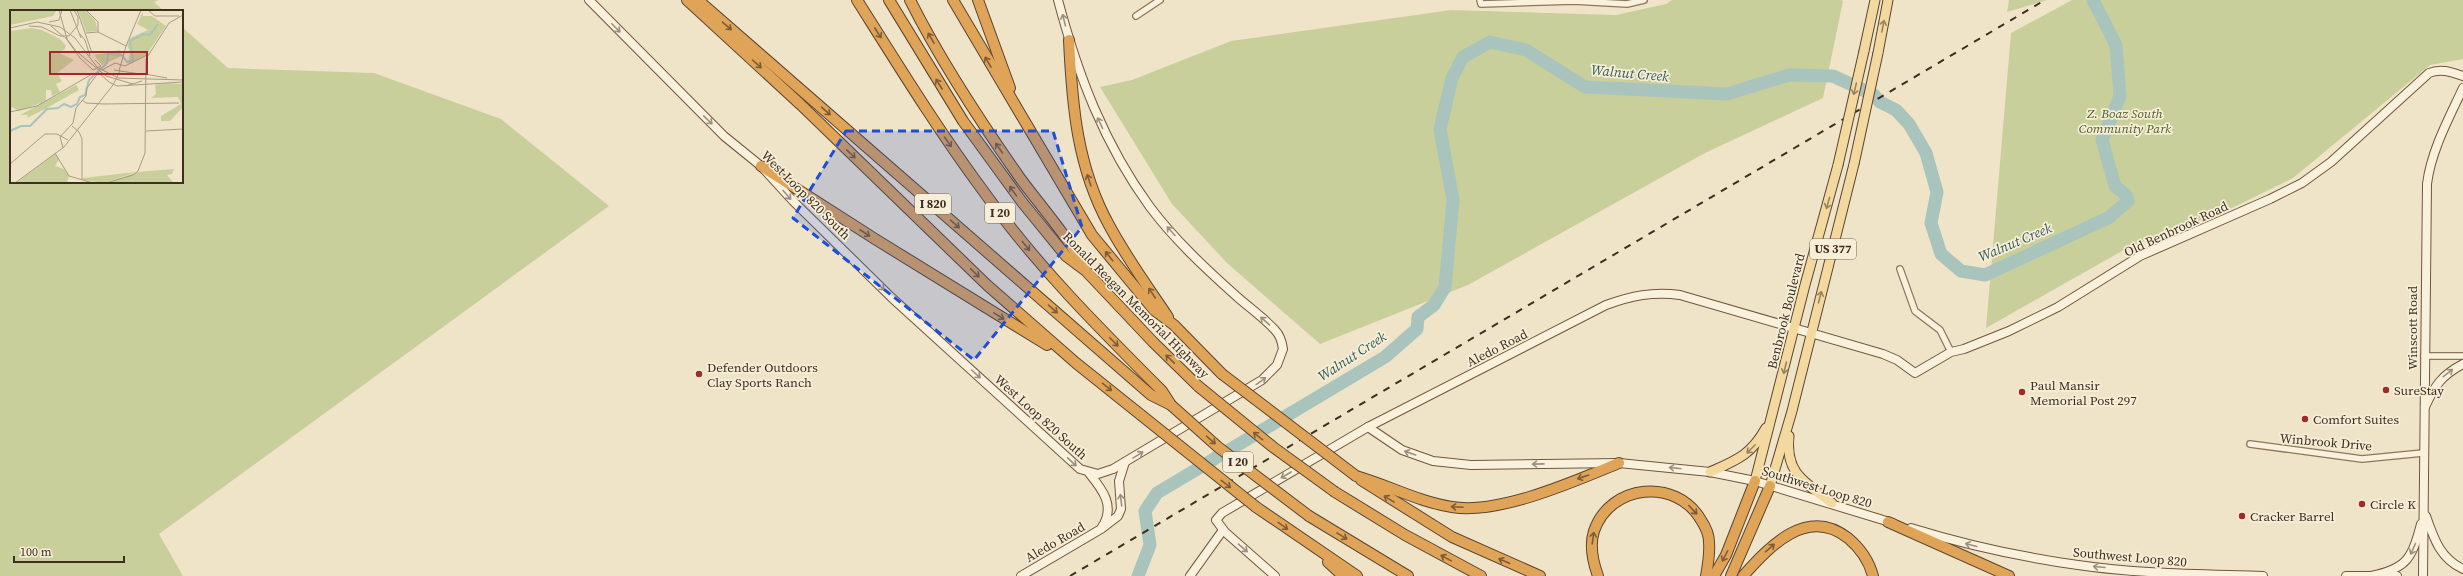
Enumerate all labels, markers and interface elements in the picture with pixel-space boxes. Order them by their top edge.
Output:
inset map [10,10,183,183]
one-way arrow [1059,14,1067,27]
one-way arrow [1880,20,1888,33]
one-way arrow [722,21,733,30]
one-way arrow [611,23,621,33]
one-way arrow [874,27,882,38]
one-way arrow [926,32,934,44]
one-way arrow [984,56,992,68]
one-way arrow [752,59,762,69]
water label: Walnut Creek [1590,60,1670,86]
one-way arrow [935,78,943,90]
one-way arrow [1851,82,1859,95]
park label: Z. Boaz South Community Park [2079,105,2172,137]
one-way arrow [820,106,831,115]
one-way arrow [703,115,713,125]
one-way arrow [1096,117,1103,129]
one-way arrow [944,136,952,147]
one-way arrow [995,143,1003,154]
street label: West Loop 820 South [758,147,854,243]
one-way arrow [846,149,856,158]
one-way arrow [1085,173,1092,186]
one-way arrow [1009,186,1017,197]
one-way arrow [783,190,792,200]
road number: I 820 [915,194,951,214]
one-way arrow [1823,196,1831,209]
street label: Old Benbrook Road [2121,197,2231,261]
road number: I 20 [985,203,1015,223]
water label: Walnut Creek [1975,217,2055,266]
one-way arrow [950,219,961,228]
one-way arrow [1166,226,1175,237]
street label: Ronald Reagan Memorial Highway [1059,228,1213,382]
one-way arrow [859,229,870,237]
road number: US 377 [1810,239,1856,259]
one-way arrow [1022,241,1031,251]
one-way arrow [1104,251,1113,262]
street label: Benbrook Boulevard [1763,251,1809,371]
one-way arrow [970,268,980,278]
one-way arrow [875,281,885,291]
street label: Winscott Road [2404,285,2421,370]
one-way arrow [1148,288,1156,299]
one-way arrow [1817,290,1824,303]
one-way arrow [1048,305,1058,314]
one-way arrow [993,312,1005,320]
one-way arrow [1259,316,1270,325]
street label: Aledo Road [1464,325,1531,371]
water label: Walnut Creek [1314,326,1390,386]
one-way arrow [1109,337,1119,347]
one-way arrow [1165,354,1175,363]
place label: Defender Outdoors Clay Sports Ranch [707,359,818,391]
one-way arrow [1781,361,1789,374]
marker: Defender Outdoors Clay Sports Ranch [694,369,704,379]
one-way arrow [971,369,981,378]
one-way arrow [2442,369,2453,377]
street label: West Loop 820 South [991,371,1091,463]
one-way arrow [1255,376,1266,385]
place label: Paul Mansir Memorial Post 297 [2030,377,2137,409]
place label: SureStay [2394,382,2444,399]
one-way arrow [1101,383,1112,392]
marker: SureStay [2381,385,2391,395]
marker: Paul Mansir Memorial Post 297 [2017,387,2027,397]
place label: Comfort Suites [2313,411,2399,428]
marker: Comfort Suites [2300,414,2310,424]
street label: Winbrook Drive [2279,430,2373,455]
one-way arrow [1253,431,1264,440]
one-way arrow [1205,436,1216,445]
one-way arrow [1746,444,1756,454]
one-way arrow [1403,449,1416,456]
one-way arrow [1131,450,1143,458]
road number: I 20 [1223,452,1253,472]
one-way arrow [1066,457,1077,466]
one-way arrow [1532,460,1545,467]
street label: Southwest Loop 820 [1760,462,1874,512]
one-way arrow [1669,464,1682,472]
one-way arrow [1280,472,1292,480]
one-way arrow [1576,474,1589,481]
one-way arrow [1220,479,1231,488]
one-way arrow [1117,494,1125,507]
one-way arrow [1383,495,1395,503]
place label: Circle K [2370,496,2416,513]
marker: Circle K [2357,499,2367,509]
one-way arrow [1451,504,1464,511]
one-way arrow [1689,505,1698,515]
place label: Cracker Barrel [2250,508,2334,525]
marker: Cracker Barrel [2237,511,2247,521]
street label: Aledo Road [1022,518,1088,566]
one-way arrow [1278,522,1289,530]
one-way arrow [1589,532,1597,545]
one-way arrow [1336,533,1348,541]
scale bar [14,538,124,564]
one-way arrow [1965,541,1978,548]
one-way arrow [1238,543,1248,552]
one-way arrow [2409,543,2416,555]
text: 100 m [20,544,52,560]
one-way arrow [1765,544,1775,553]
street label: Southwest Loop 820 [2072,544,2188,570]
one-way arrow [1720,550,1728,562]
one-way arrow [1440,554,1452,562]
one-way arrow [1498,556,1510,564]
one-way arrow [2093,564,2106,571]

